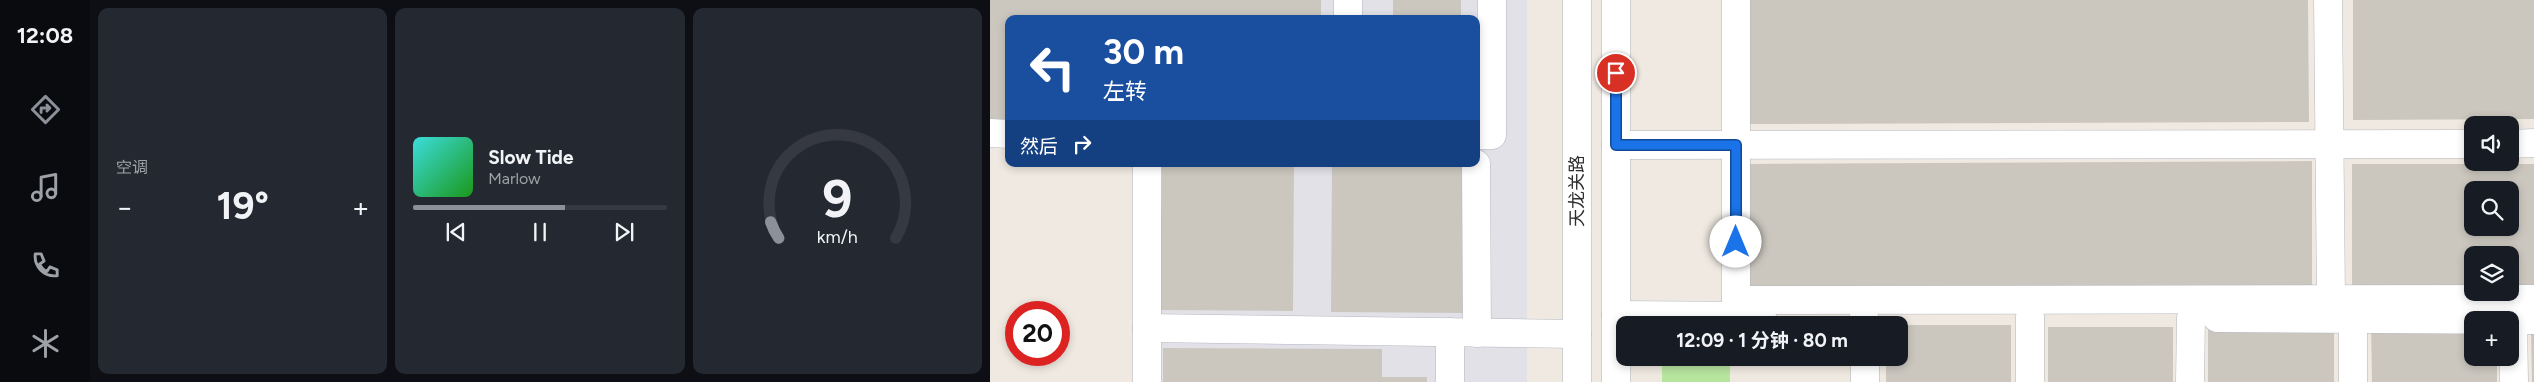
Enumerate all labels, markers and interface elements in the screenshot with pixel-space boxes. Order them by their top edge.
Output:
text: 12:08 [17,22,73,49]
text: 30 m [1103,31,1184,73]
icon: left [1020,35,1085,100]
pin [1595,52,1637,94]
icon: arrive [1602,59,1630,87]
text: 左转 [1103,78,1147,105]
icon: directions [28,92,63,127]
map controls [2464,116,2519,366]
button: sound [2464,116,2519,171]
icon: right [1068,130,1096,158]
text: 然后 [1020,135,1058,158]
text: Slow Tide [488,146,573,169]
street label: 天龙关路 [1566,155,1588,227]
text: 空调 [116,158,148,177]
text: 9 [822,168,852,230]
text: Marlow [488,169,541,188]
icon: music [28,170,63,205]
button: search [2464,181,2519,236]
text: 19° [216,183,269,229]
text: − [116,190,133,224]
text: + [352,190,369,224]
position arrow [1709,215,1761,267]
icon: previous [442,218,470,246]
icon: pause [526,218,554,246]
icon: next [610,218,638,246]
text: km/h [817,226,858,247]
button: layers [2464,246,2519,301]
icon: phone [28,248,63,283]
speed limit sign: 20 [1005,301,1070,366]
button: + [2464,311,2519,366]
icon: climate [28,326,63,361]
text: 12:09 · 1 分钟 · 80 m [1676,329,1848,352]

